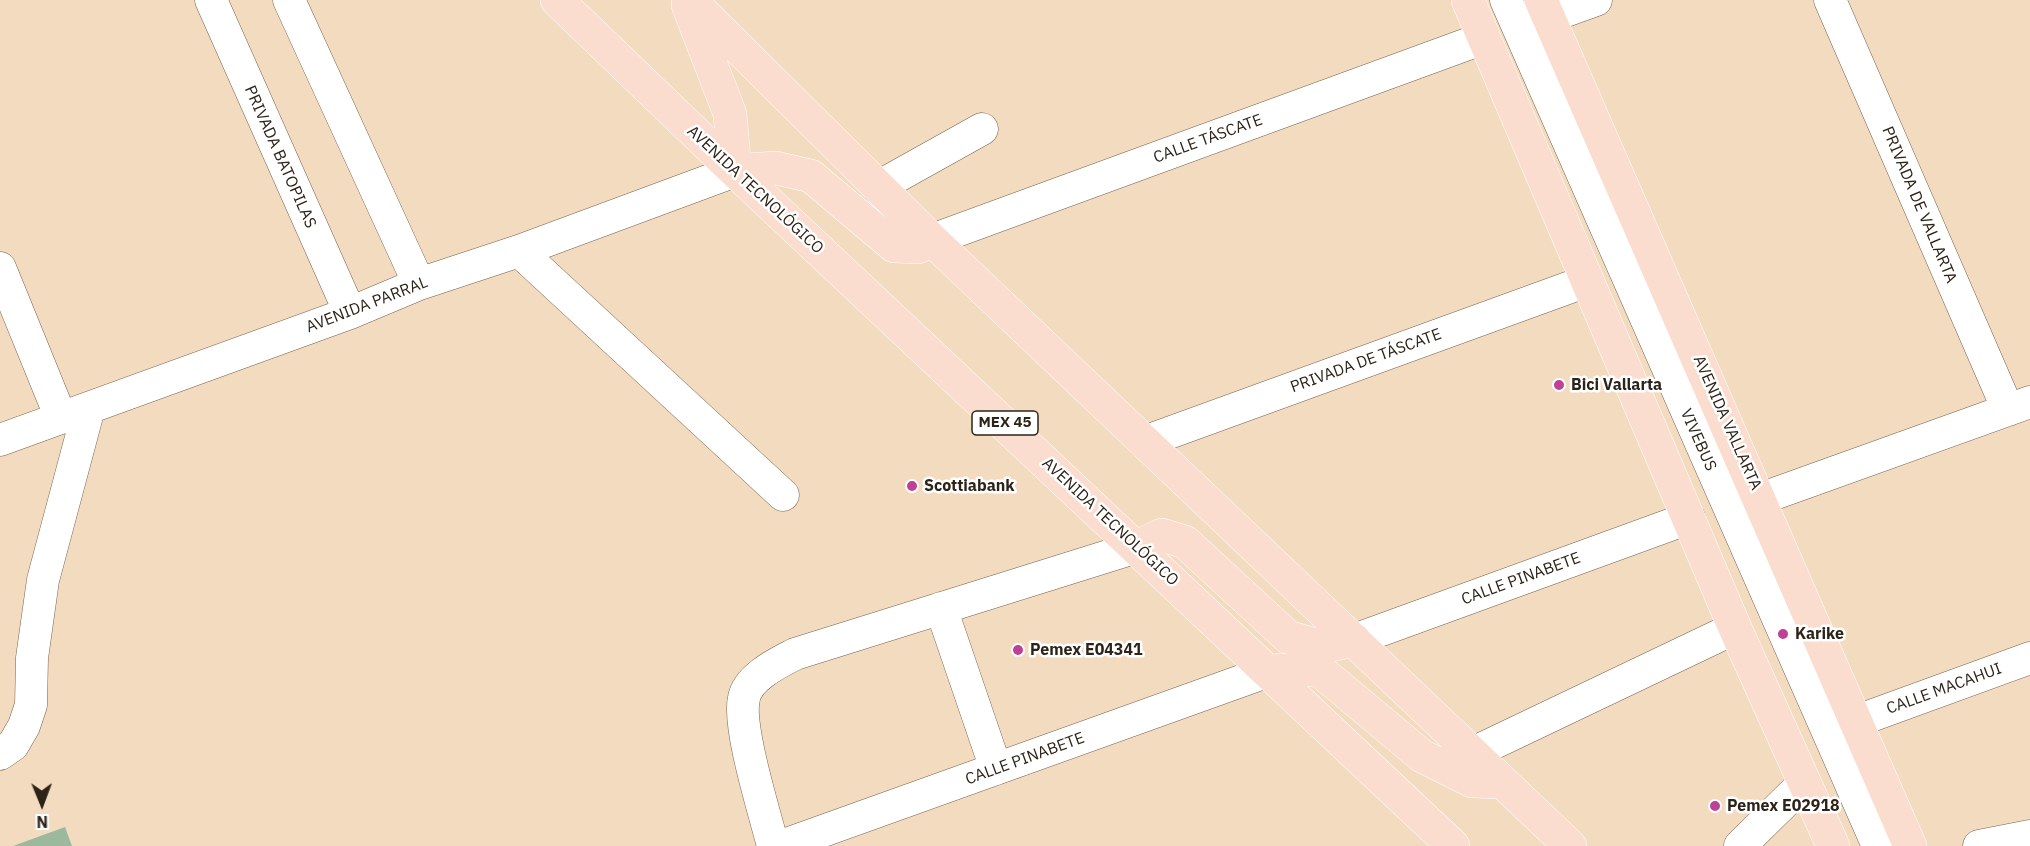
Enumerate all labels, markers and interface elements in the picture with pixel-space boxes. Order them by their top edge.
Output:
street label: PRIVADA BATOPILAS [240,83,320,231]
street label: CALLE TÁSCATE [1151,110,1265,168]
street label: AVENIDA TECNOLÓGICO [683,122,827,258]
street label: PRIVADA DE VALLARTA [1877,124,1961,286]
street label: AVENIDA PARRAL [303,273,431,337]
street label: PRIVADA DE TÁSCATE [1288,325,1444,397]
street label: AVENIDA VALLARTA [1689,353,1765,493]
place label: Bici Vallarta [1571,375,1662,395]
marker: Bici Vallarta [1552,378,1566,392]
street label: VIVEBUS [1676,406,1720,474]
road number: MEX 45 [972,411,1038,435]
street label: AVENIDA TECNOLÓGICO [1038,454,1182,590]
place label: Scottiabank [924,476,1015,496]
marker: Scottiabank [905,479,919,493]
street label: CALLE PINABETE [1459,549,1583,609]
place label: Karike [1795,624,1844,644]
marker: Karike [1776,627,1790,641]
place label: Pemex E04341 [1030,640,1143,660]
marker: Pemex E04341 [1011,643,1025,657]
street label: CALLE MACAHUI [1884,659,2004,719]
street label: CALLE PINABETE [963,729,1087,789]
north arrow [12,774,72,834]
place label: Pemex E02918 [1727,796,1840,816]
marker: Pemex E02918 [1708,799,1722,813]
text: N [36,812,48,832]

